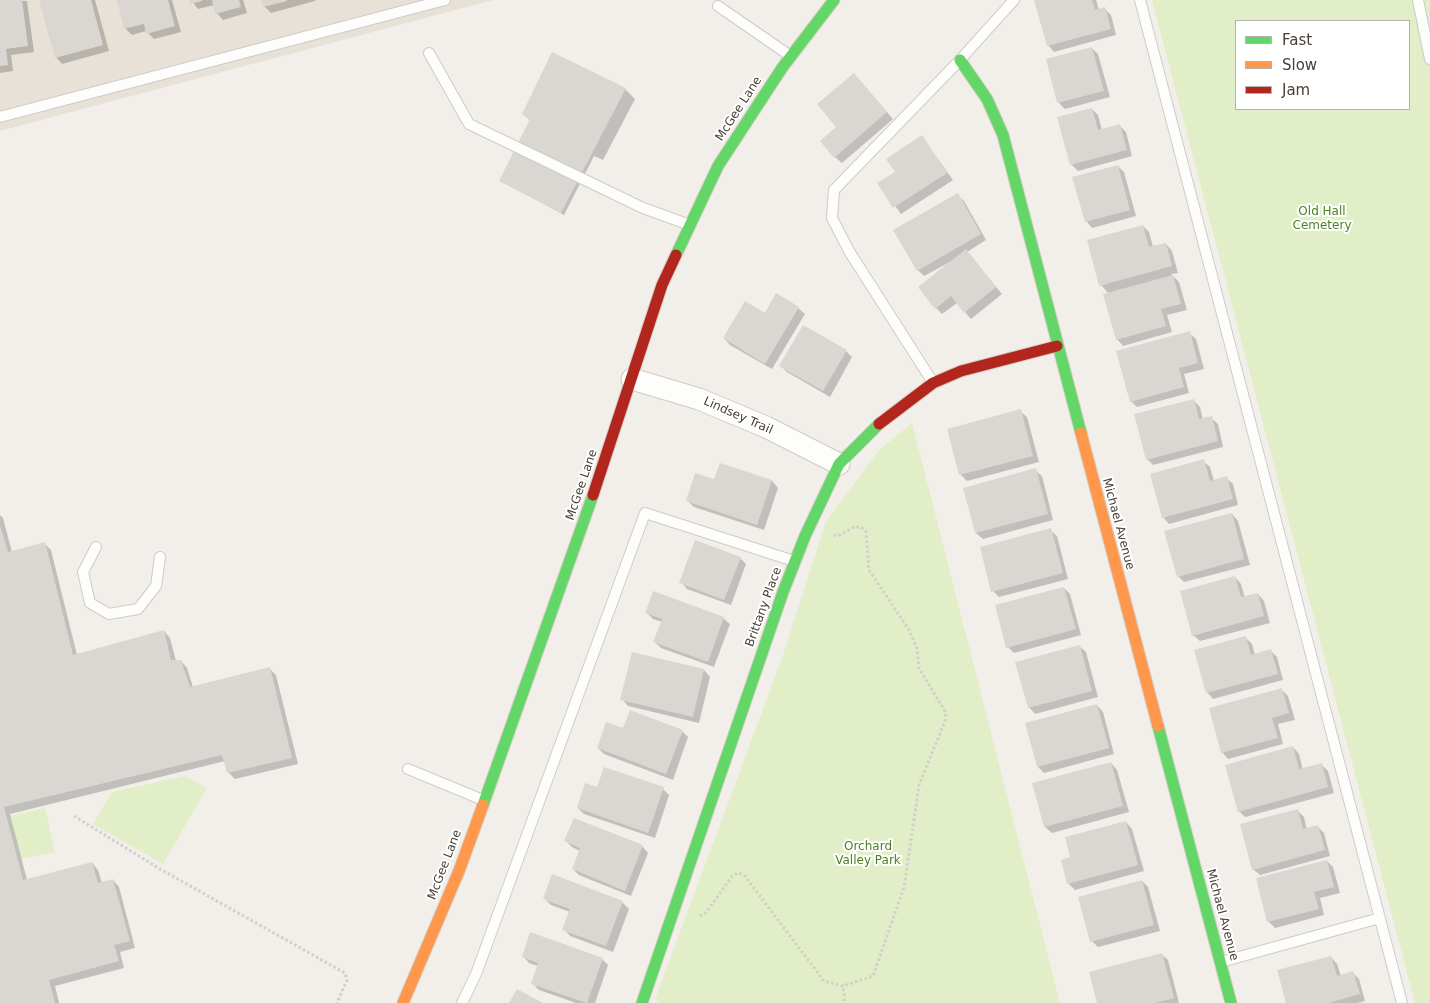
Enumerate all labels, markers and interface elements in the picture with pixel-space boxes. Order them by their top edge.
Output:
legend [1235,20,1410,110]
text: Fast [1282,31,1312,49]
text: Slow [1282,56,1317,74]
street label: McGee Lane [713,74,765,144]
text: Jam [1282,81,1310,99]
park label: Old Hall Cemetery [1293,205,1351,233]
street label: Lindsey Trail [701,394,775,438]
street label: McGee Lane [563,448,601,522]
street label: Michael Avenue [1099,477,1137,571]
street label: Brittany Place [743,565,785,649]
street label: McGee Lane [425,828,465,902]
park label: Orchard Valley Park [835,840,901,868]
street label: Michael Avenue [1203,868,1241,962]

